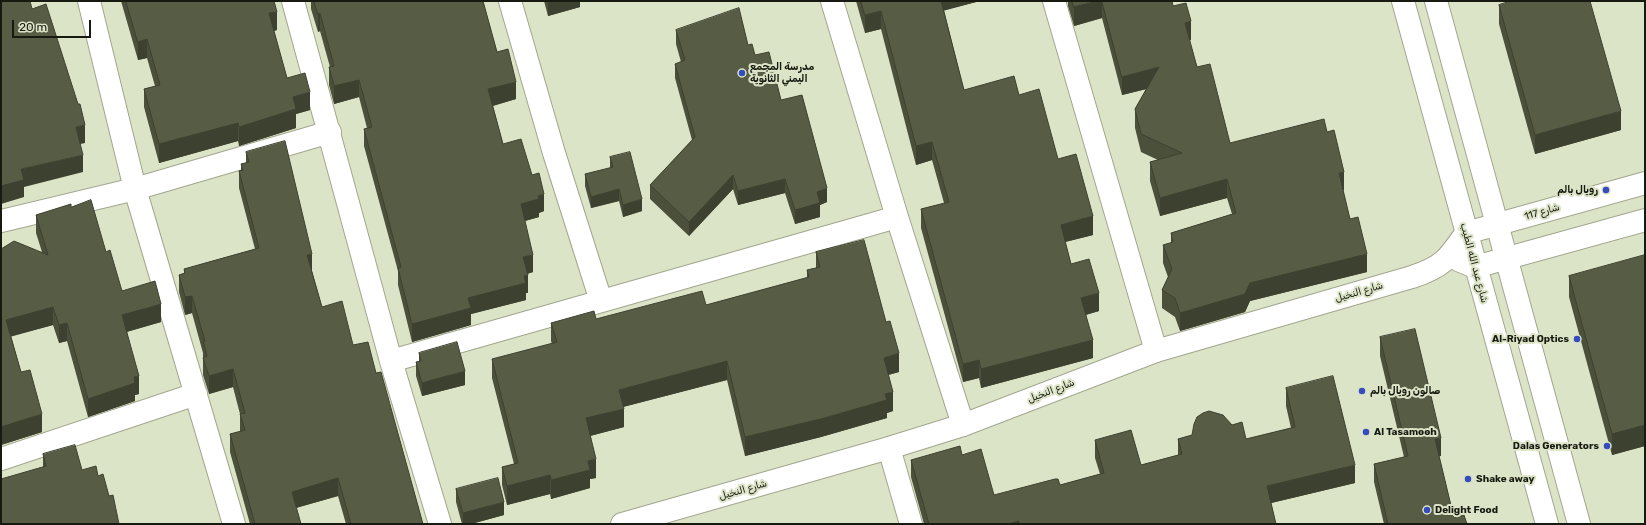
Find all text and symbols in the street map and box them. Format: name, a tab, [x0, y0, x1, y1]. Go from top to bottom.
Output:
scale bar	[14, 12, 93, 38]
text: 20 m	[19, 20, 47, 34]
place label: مدرسة المجمع اليمني الثانوية	[750, 61, 814, 84]
marker: مدرسة المجمع اليمني الثانوية	[737, 68, 747, 78]
place label: رويال بالم	[1557, 184, 1598, 196]
marker: رويال بالم	[1601, 185, 1611, 195]
street label: شارع 117	[1523, 201, 1561, 223]
street label: شارع عبد الله الطيب	[1458, 222, 1490, 304]
street label: شارع النخيل	[1334, 279, 1384, 305]
place label: Al-Riyad Optics	[1492, 333, 1569, 345]
marker: Al-Riyad Optics	[1572, 334, 1582, 344]
street label: شارع النخيل	[1026, 377, 1076, 405]
place label: صالون رويال بالم	[1370, 385, 1440, 397]
marker: صالون رويال بالم	[1357, 386, 1367, 396]
place label: Al Tasamooh	[1374, 426, 1437, 438]
marker: Al Tasamooh	[1361, 427, 1371, 437]
place label: Dalas Generators	[1513, 440, 1599, 452]
marker: Dalas Generators	[1602, 441, 1612, 451]
place label: Shake away	[1476, 473, 1534, 485]
marker: Shake away	[1463, 474, 1473, 484]
street label: شارع النخيل	[718, 477, 768, 503]
place label: Delight Food	[1435, 504, 1498, 516]
marker: Delight Food	[1422, 505, 1432, 515]

